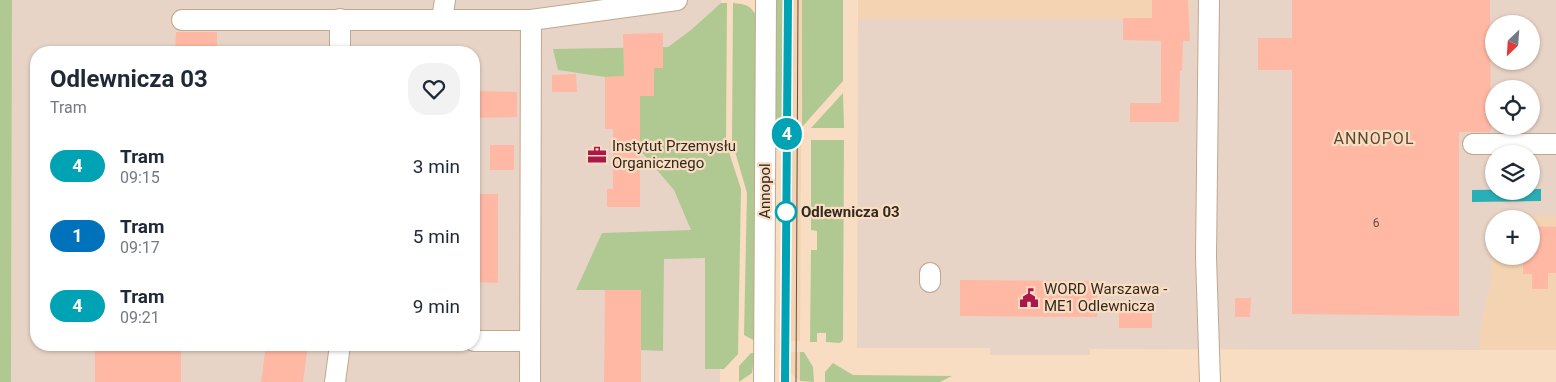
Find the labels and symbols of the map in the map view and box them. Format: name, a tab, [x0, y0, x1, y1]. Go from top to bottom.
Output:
north arrow	[1485, 15, 1540, 70]
line badge: 4	[771, 118, 803, 150]
district label: ANNOPOL	[1334, 129, 1415, 148]
place label: Instytut Przemysłu Organicznego	[612, 137, 736, 172]
office icon: Instytut Przemysłu Organicznego	[586, 144, 608, 166]
street label: Annopol	[756, 163, 774, 219]
marker: Odlewnicza 03	[775, 201, 797, 223]
place label: Odlewnicza 03	[801, 203, 900, 221]
house number: 6	[1373, 216, 1380, 230]
place label: WORD Warszawa - ME1 Odlewnicza	[1044, 280, 1167, 315]
public building icon: WORD Warszawa - ME1 Odlewnicza	[1018, 287, 1040, 309]

